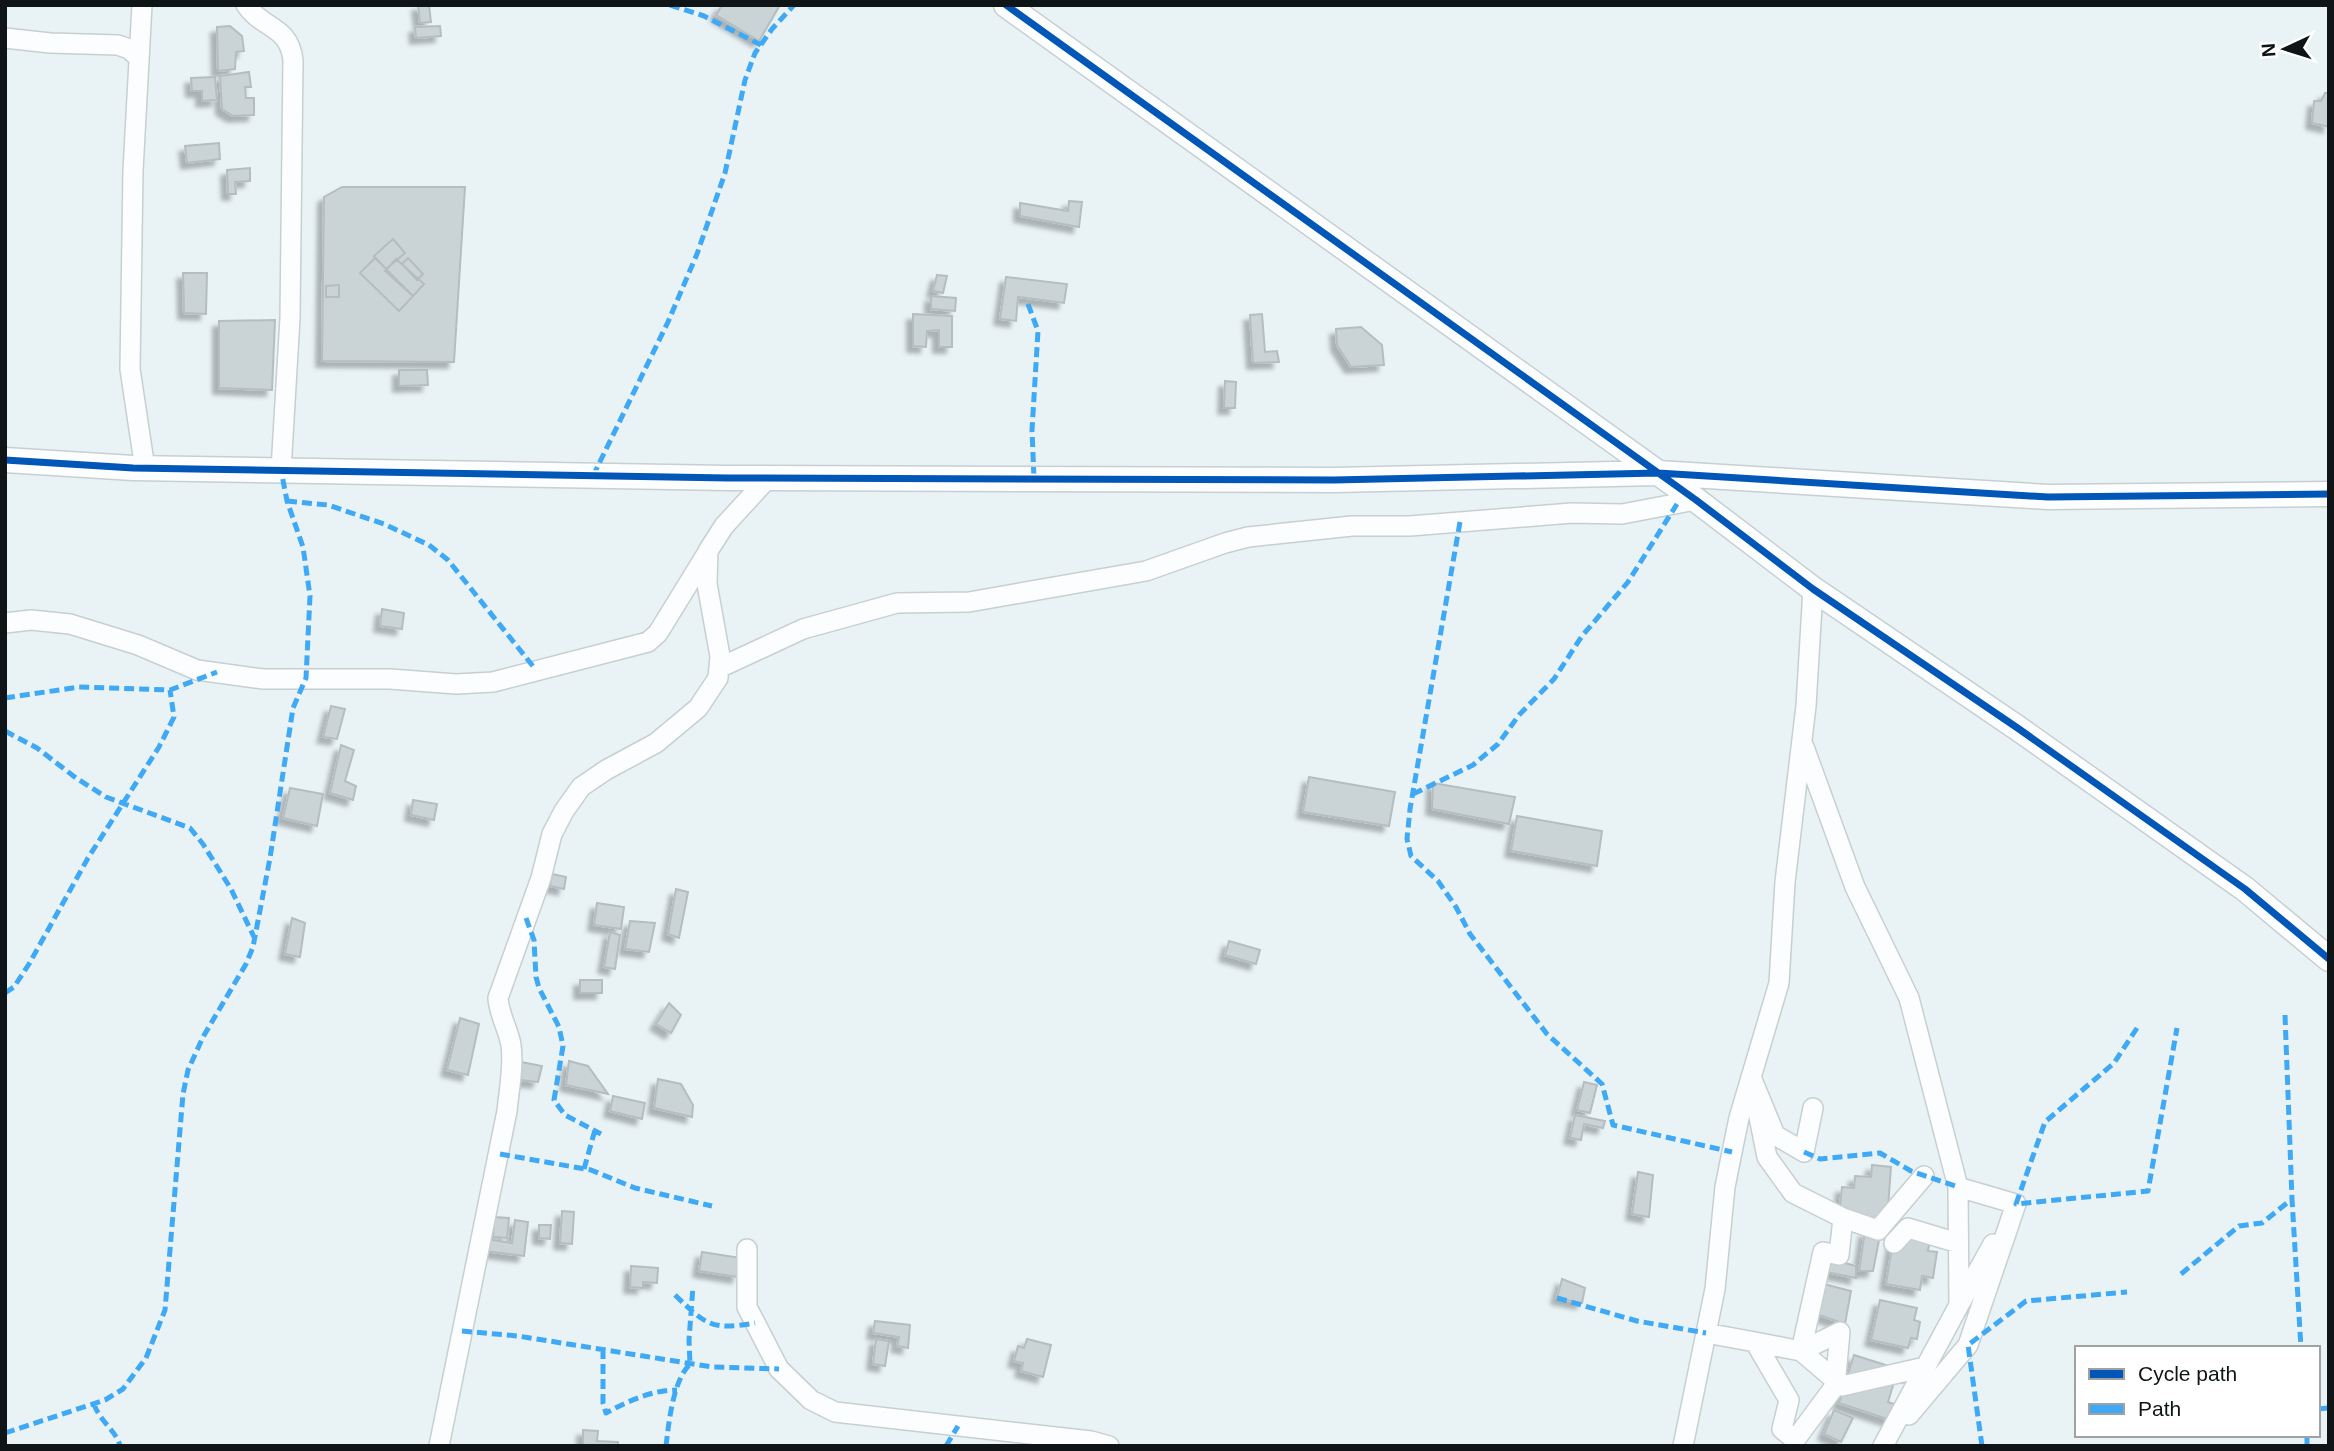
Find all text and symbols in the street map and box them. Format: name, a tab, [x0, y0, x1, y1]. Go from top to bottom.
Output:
north arrow	[2250, 14, 2320, 84]
text: N	[2258, 43, 2279, 58]
legend	[2075, 1346, 2320, 1437]
text: Cycle path	[2138, 1362, 2237, 1385]
text: Path	[2138, 1397, 2181, 1420]

